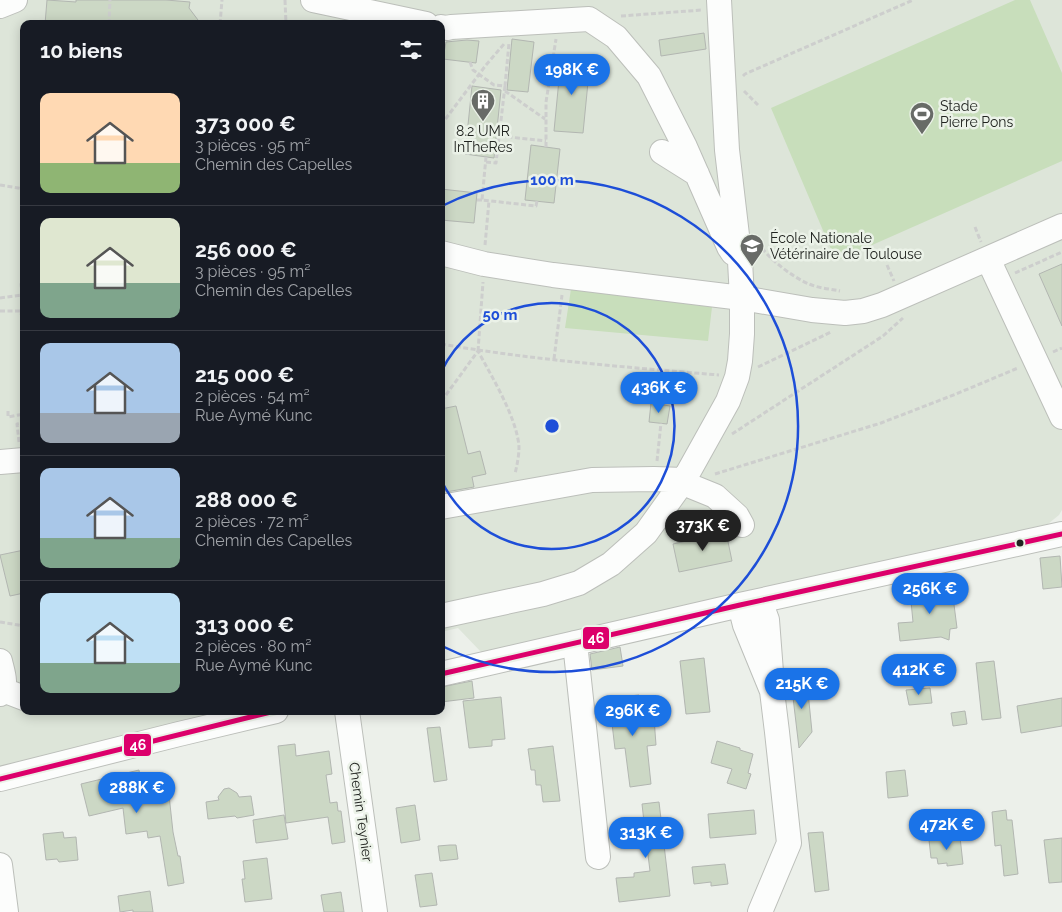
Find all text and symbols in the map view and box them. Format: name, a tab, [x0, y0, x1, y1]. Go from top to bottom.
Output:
icon: filters	[397, 36, 425, 64]
text: 10 biens	[40, 38, 123, 63]
pin: 198K €	[531, 54, 613, 96]
text: 198K €	[545, 60, 599, 79]
building icon: 8.2 UMR InTheRes	[470, 88, 496, 122]
place label: Stade Pierre Pons	[940, 98, 1013, 130]
sports icon: Stade Pierre Pons	[909, 101, 935, 135]
text: 373 000 €	[195, 111, 296, 136]
icon: home	[80, 113, 140, 173]
place label: 8.2 UMR InTheRes	[454, 123, 513, 155]
text: 3 pièces · 95 m²	[195, 136, 310, 155]
text: Chemin des Capelles	[195, 155, 352, 174]
text: 100 m	[530, 171, 574, 189]
place label: École Nationale Vétérinaire de Toulouse	[770, 229, 922, 262]
school or university icon: École Nationale Vétérinaire de Toulouse	[739, 233, 765, 267]
text: 256 000 €	[195, 237, 297, 262]
icon: home	[80, 238, 140, 298]
text: 3 pièces · 95 m²	[195, 262, 310, 281]
text: Chemin des Capelles	[195, 281, 352, 300]
text: 50 m	[482, 306, 518, 324]
text: 215 000 €	[195, 362, 294, 387]
icon: home	[80, 363, 140, 423]
pin: 436K €	[618, 372, 700, 414]
text: 436K €	[632, 378, 686, 397]
text: 2 pièces · 54 m²	[195, 387, 310, 406]
text: Rue Aymé Kunc	[195, 406, 313, 425]
centre of rings	[543, 417, 561, 435]
text: 288 000 €	[195, 487, 298, 512]
icon: home	[80, 488, 140, 548]
pin: 373K €	[662, 510, 744, 552]
text: 2 pièces · 72 m²	[195, 512, 309, 531]
text: 373K €	[676, 516, 730, 535]
text: Chemin des Capelles	[195, 531, 352, 550]
unlabelled marker	[1015, 538, 1025, 548]
pin: 256K €	[889, 572, 971, 615]
text: 256K €	[903, 579, 957, 598]
text: 313 000 €	[195, 612, 294, 637]
icon: home	[80, 613, 140, 673]
line badge: 46	[582, 626, 610, 650]
text: 46	[588, 630, 604, 646]
text: 2 pièces · 80 m²	[195, 637, 311, 656]
pin: 412K €	[878, 654, 960, 696]
text: Rue Aymé Kunc	[195, 656, 313, 675]
text: 412K €	[892, 660, 946, 679]
pin: 215K €	[761, 668, 843, 710]
text: 215K €	[776, 674, 828, 693]
pin: 296K €	[592, 694, 674, 737]
text: 296K €	[605, 701, 661, 720]
line badge: 46	[123, 733, 152, 757]
text: 46	[130, 737, 146, 753]
street label: Chemin Teynier	[346, 761, 376, 863]
pin: 288K €	[96, 772, 178, 814]
text: 288K €	[109, 778, 165, 797]
pin: 472K €	[906, 808, 988, 851]
text: 472K €	[920, 815, 974, 834]
pin: 313K €	[605, 816, 687, 859]
text: 313K €	[620, 823, 672, 842]

